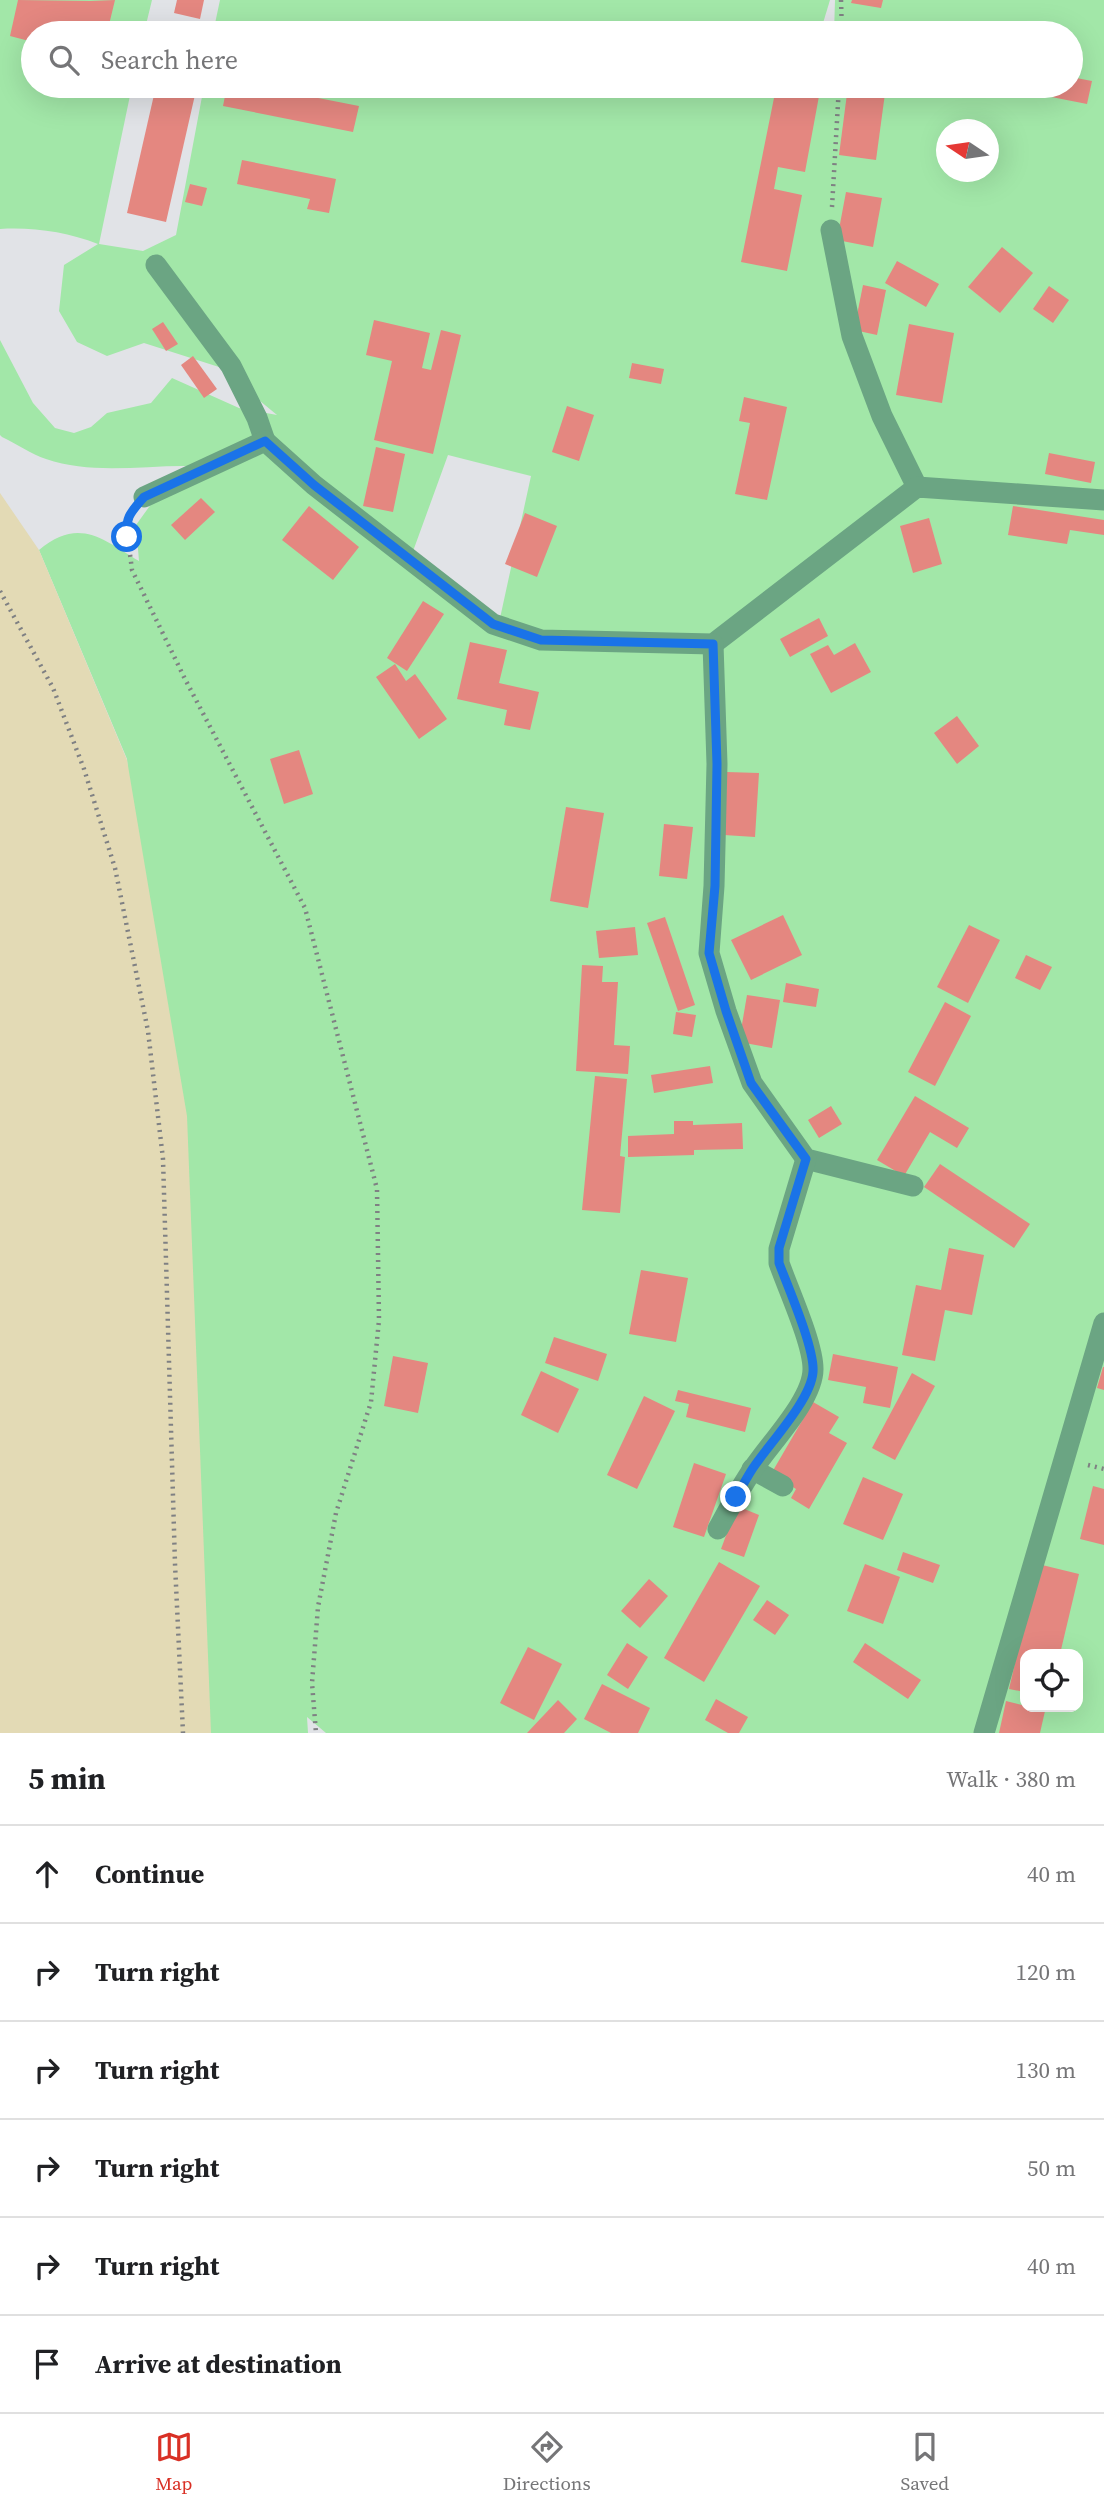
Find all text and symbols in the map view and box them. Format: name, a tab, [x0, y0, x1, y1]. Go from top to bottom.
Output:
search box	[21, 21, 1083, 98]
icon: search	[45, 41, 83, 79]
text: Search here	[101, 42, 238, 78]
north arrow	[936, 119, 999, 182]
route start	[111, 521, 142, 552]
route end	[720, 1481, 751, 1512]
map controls	[1020, 1649, 1083, 1712]
button: locate	[1020, 1649, 1083, 1712]
text: 5 min	[28, 1758, 106, 1799]
text: Walk · 380 m	[946, 1763, 1076, 1795]
icon: ahead	[28, 1855, 66, 1893]
text: Continue	[95, 1856, 204, 1892]
text: 40 m	[1027, 1858, 1076, 1890]
icon: right	[28, 1953, 66, 1991]
text: Turn right	[95, 1954, 219, 1990]
text: 120 m	[1015, 1956, 1076, 1988]
icon: right	[28, 2051, 66, 2089]
text: Turn right	[95, 2052, 219, 2088]
text: 130 m	[1015, 2054, 1076, 2086]
icon: right	[28, 2149, 66, 2187]
text: Turn right	[95, 2150, 219, 2186]
text: 50 m	[1027, 2152, 1076, 2184]
icon: right	[28, 2247, 66, 2285]
text: Turn right	[95, 2248, 219, 2284]
text: 40 m	[1027, 2250, 1076, 2282]
icon: arrive	[28, 2345, 66, 2383]
text: Arrive at destination	[95, 2346, 342, 2382]
tab: Map	[155, 2428, 193, 2496]
tab: Directions	[503, 2428, 591, 2496]
tab: Saved	[900, 2428, 949, 2496]

